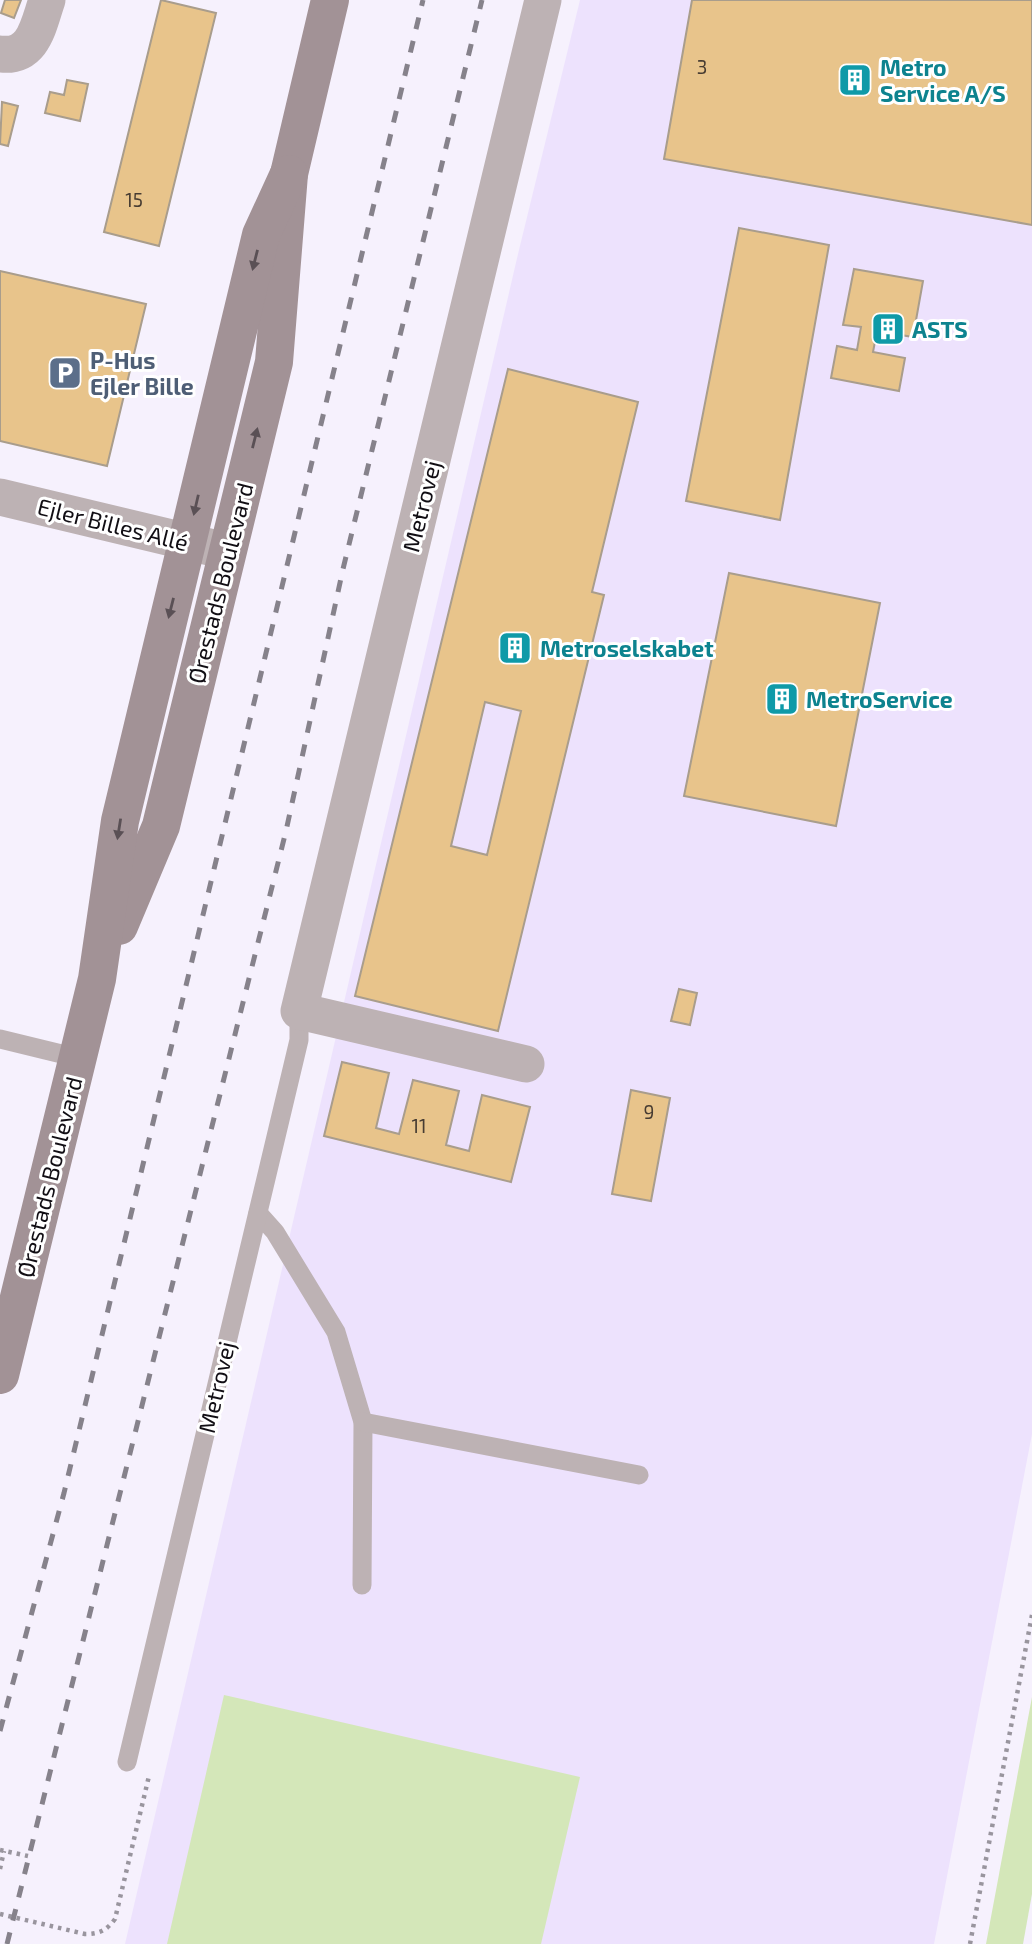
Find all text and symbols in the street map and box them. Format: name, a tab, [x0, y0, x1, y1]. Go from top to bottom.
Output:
place label: Metro Service A/S	[880, 53, 1006, 107]
house number: 3	[697, 55, 707, 78]
building icon: Metro Service A/S	[836, 61, 874, 99]
house number: 15	[125, 188, 143, 211]
one-way arrow	[249, 249, 260, 271]
building icon: ASTS	[869, 310, 907, 348]
place label: ASTS	[912, 315, 968, 343]
place label: P-Hus Ejler Bille	[90, 346, 194, 400]
parking icon: P-Hus Ejler Bille	[46, 354, 84, 392]
one-way arrow	[250, 426, 261, 448]
street label: Metrovej	[396, 457, 446, 555]
street label: Ørestads Boulevard	[181, 480, 259, 686]
street label: Ejler Billes Allé	[35, 492, 191, 556]
one-way arrow	[190, 494, 201, 516]
one-way arrow	[165, 597, 176, 619]
building icon: Metroselskabet	[496, 629, 534, 667]
place label: Metroselskabet	[540, 634, 714, 662]
building icon: MetroService	[763, 680, 801, 718]
place label: MetroService	[806, 685, 953, 713]
one-way arrow	[113, 818, 124, 840]
street label: Ørestads Boulevard	[10, 1074, 88, 1280]
house number: 9	[644, 1100, 654, 1123]
house number: 11	[411, 1114, 427, 1137]
street label: Metrovej	[192, 1338, 240, 1436]

